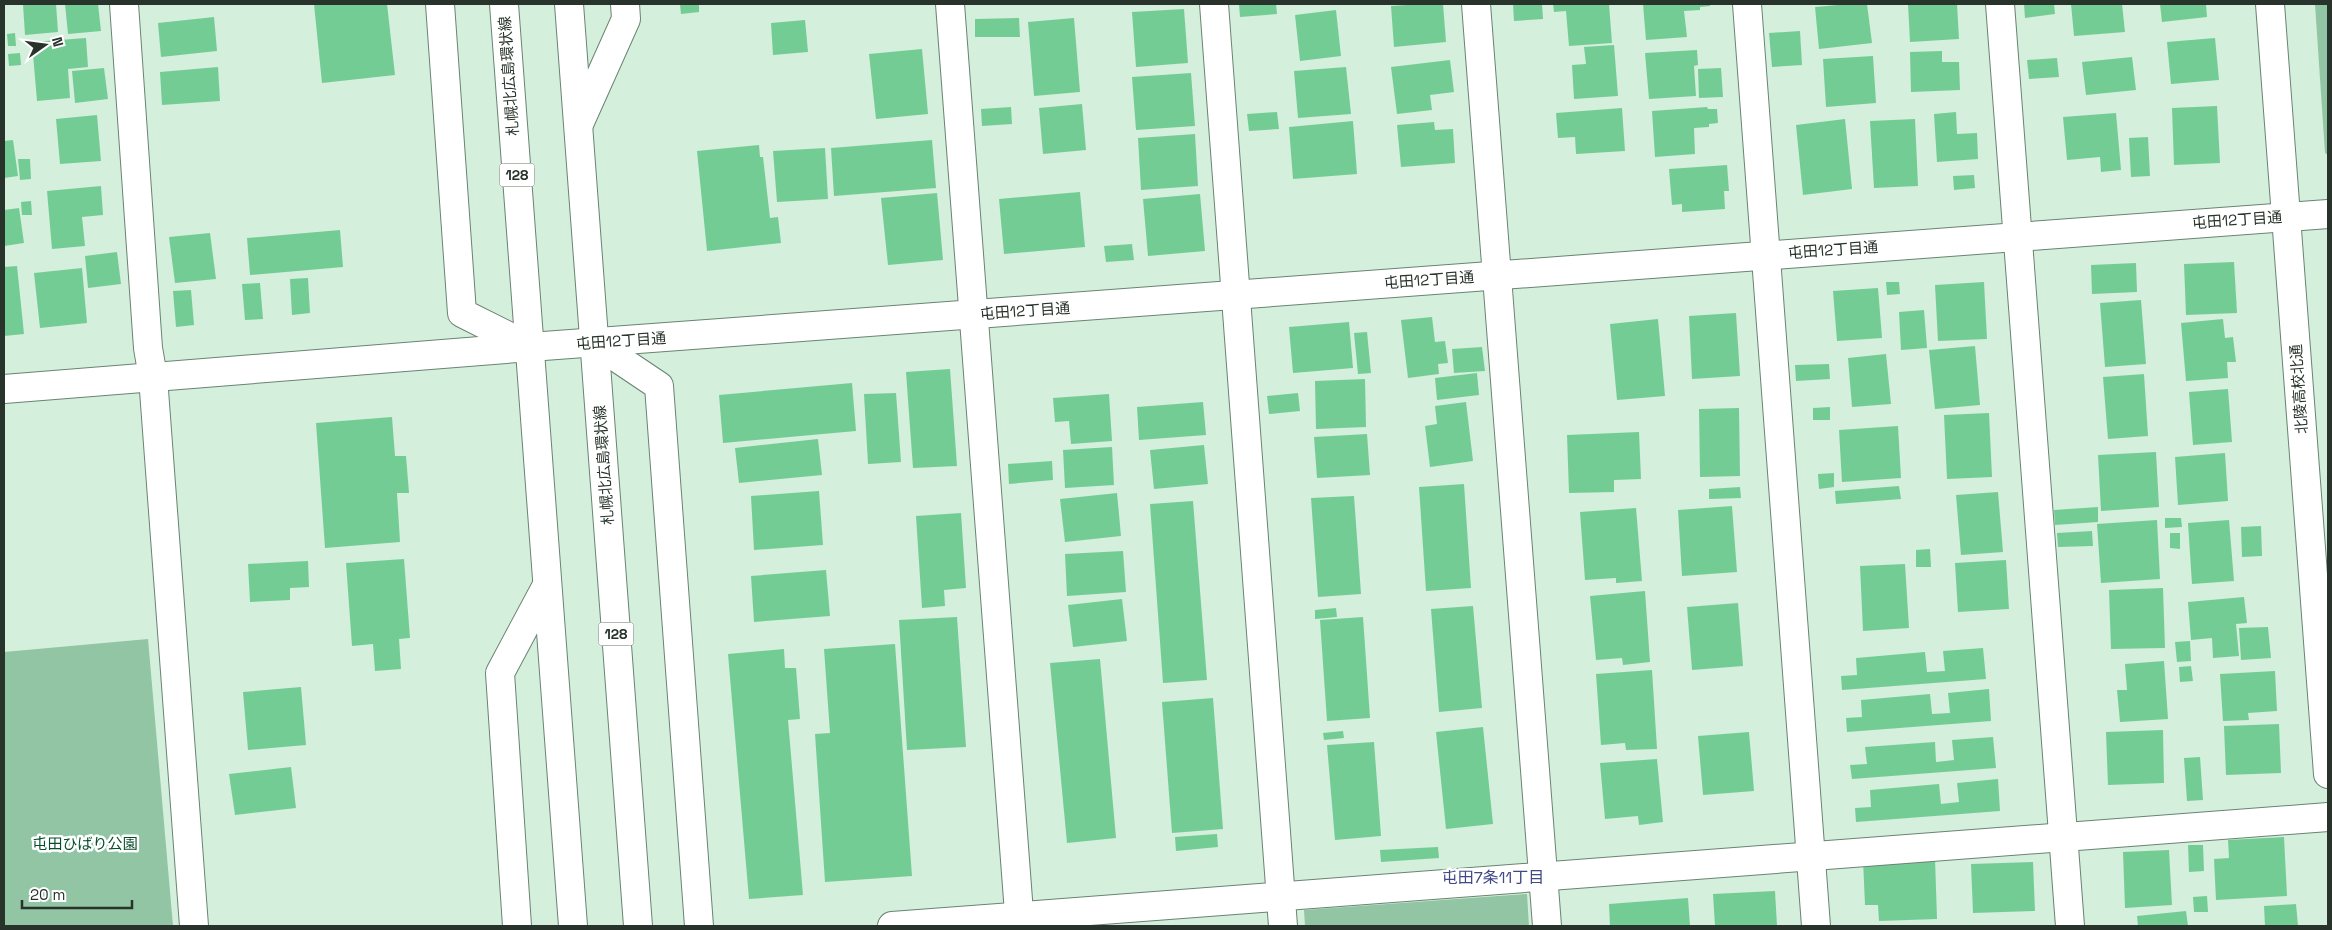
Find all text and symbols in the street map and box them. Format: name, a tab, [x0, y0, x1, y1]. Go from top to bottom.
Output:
street label: 札幌北広島環状線	[495, 16, 522, 137]
north arrow	[20, 20, 70, 70]
text: N	[48, 35, 67, 49]
road number: 128	[500, 164, 534, 186]
street label: 屯田12丁目通	[2191, 207, 2283, 232]
street label: 屯田12丁目通	[1787, 237, 1879, 262]
street label: 屯田12丁目通	[1383, 267, 1475, 292]
street label: 屯田12丁目通	[979, 298, 1071, 323]
street label: 屯田12丁目通	[575, 328, 667, 353]
street label: 北陵高校北通	[2286, 343, 2311, 435]
street label: 札幌北広島環状線	[590, 405, 617, 526]
road number: 128	[598, 622, 634, 646]
park label: 屯田ひばり公園	[32, 834, 138, 853]
district label: 屯田7条11丁目	[1442, 867, 1544, 888]
scale bar	[22, 878, 132, 910]
text: 20 m	[30, 885, 65, 904]

